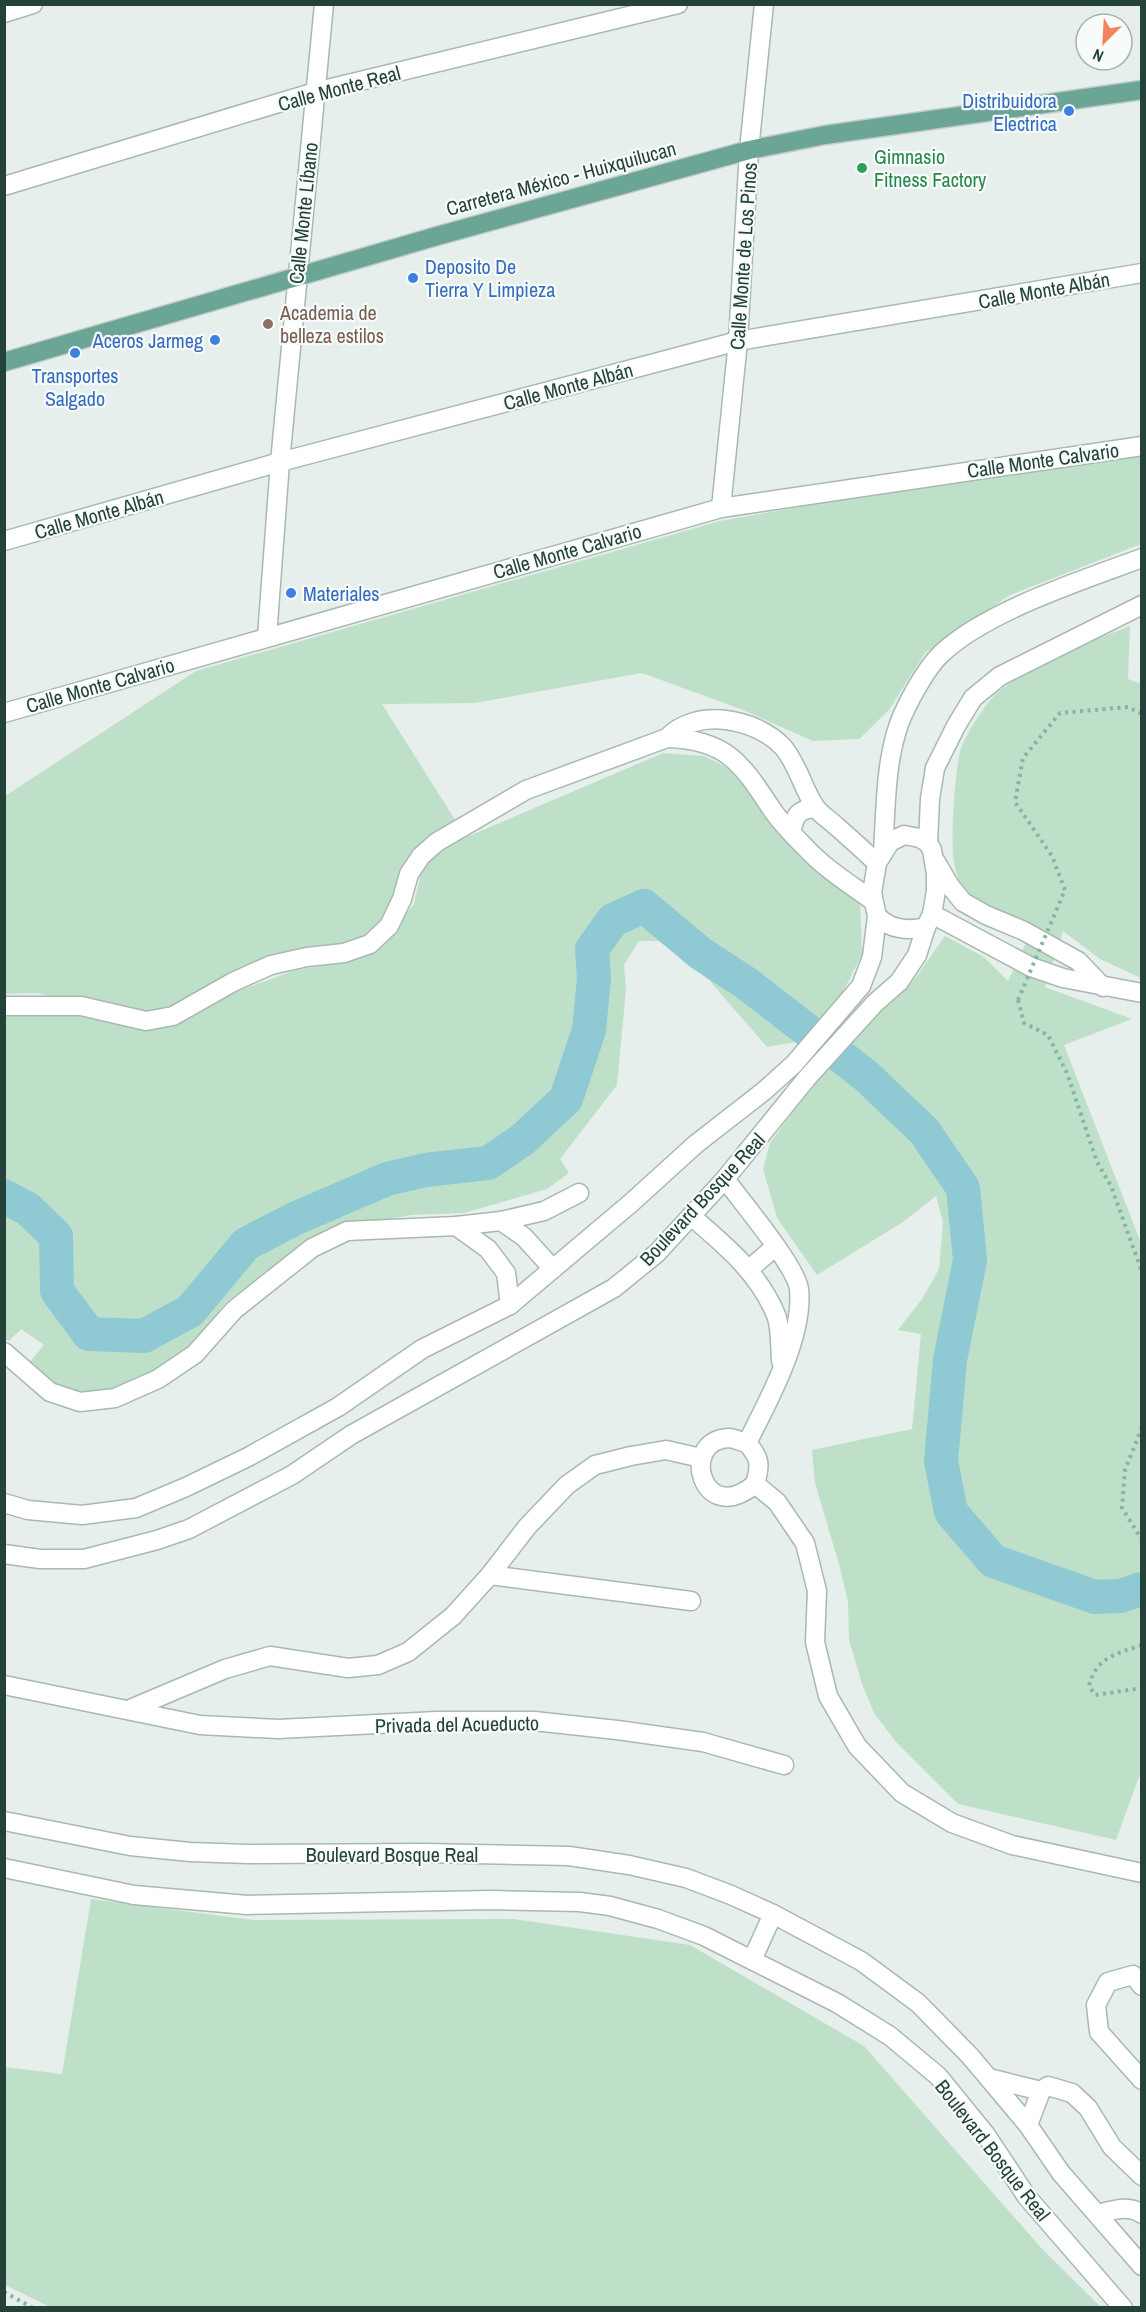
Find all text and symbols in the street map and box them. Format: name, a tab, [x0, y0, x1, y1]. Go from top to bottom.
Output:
north arrow	[1074, 12, 1134, 72]
text: N	[1089, 44, 1107, 68]
street label: Calle Monte Real	[275, 59, 403, 117]
place label: Distribuidora Electrica	[962, 87, 1057, 137]
marker: Distribuidora Electrica	[1062, 104, 1076, 118]
street label: Carretera México - Huixquilucan	[443, 134, 679, 222]
street label: Calle Monte Líbano	[282, 141, 324, 285]
place label: Gimnasio Fitness Factory	[874, 143, 987, 193]
street label: Calle Monte de Los Pinos	[723, 161, 763, 351]
marker: Gimnasio Fitness Factory	[855, 161, 869, 175]
place label: Deposito De Tierra Y Limpieza	[425, 253, 555, 303]
street label: Calle Monte Albán	[976, 265, 1112, 315]
marker: Deposito De Tierra Y Limpieza	[406, 271, 420, 285]
place label: Academia de belleza estilos	[279, 299, 384, 349]
marker: Academia de belleza estilos	[261, 317, 275, 331]
place label: Aceros Jarmeg	[92, 327, 203, 354]
marker: Aceros Jarmeg	[208, 333, 222, 347]
marker: Transportes Salgado	[68, 346, 82, 360]
street label: Calle Monte Albán	[500, 356, 636, 416]
place label: Transportes Salgado	[32, 362, 118, 412]
street label: Calle Monte Calvario	[965, 436, 1121, 484]
street label: Calle Monte Albán	[31, 483, 167, 545]
street label: Calle Monte Calvario	[490, 517, 644, 585]
place label: Materiales	[303, 580, 380, 607]
marker: Materiales	[284, 586, 298, 600]
street label: Calle Monte Calvario	[23, 651, 177, 719]
street label: Boulevard Bosque Real	[633, 1127, 771, 1271]
street label: Privada del Acueducto	[375, 1709, 539, 1739]
street label: Boulevard Bosque Real	[306, 1841, 478, 1868]
street label: Boulevard Bosque Real	[929, 2074, 1057, 2226]

